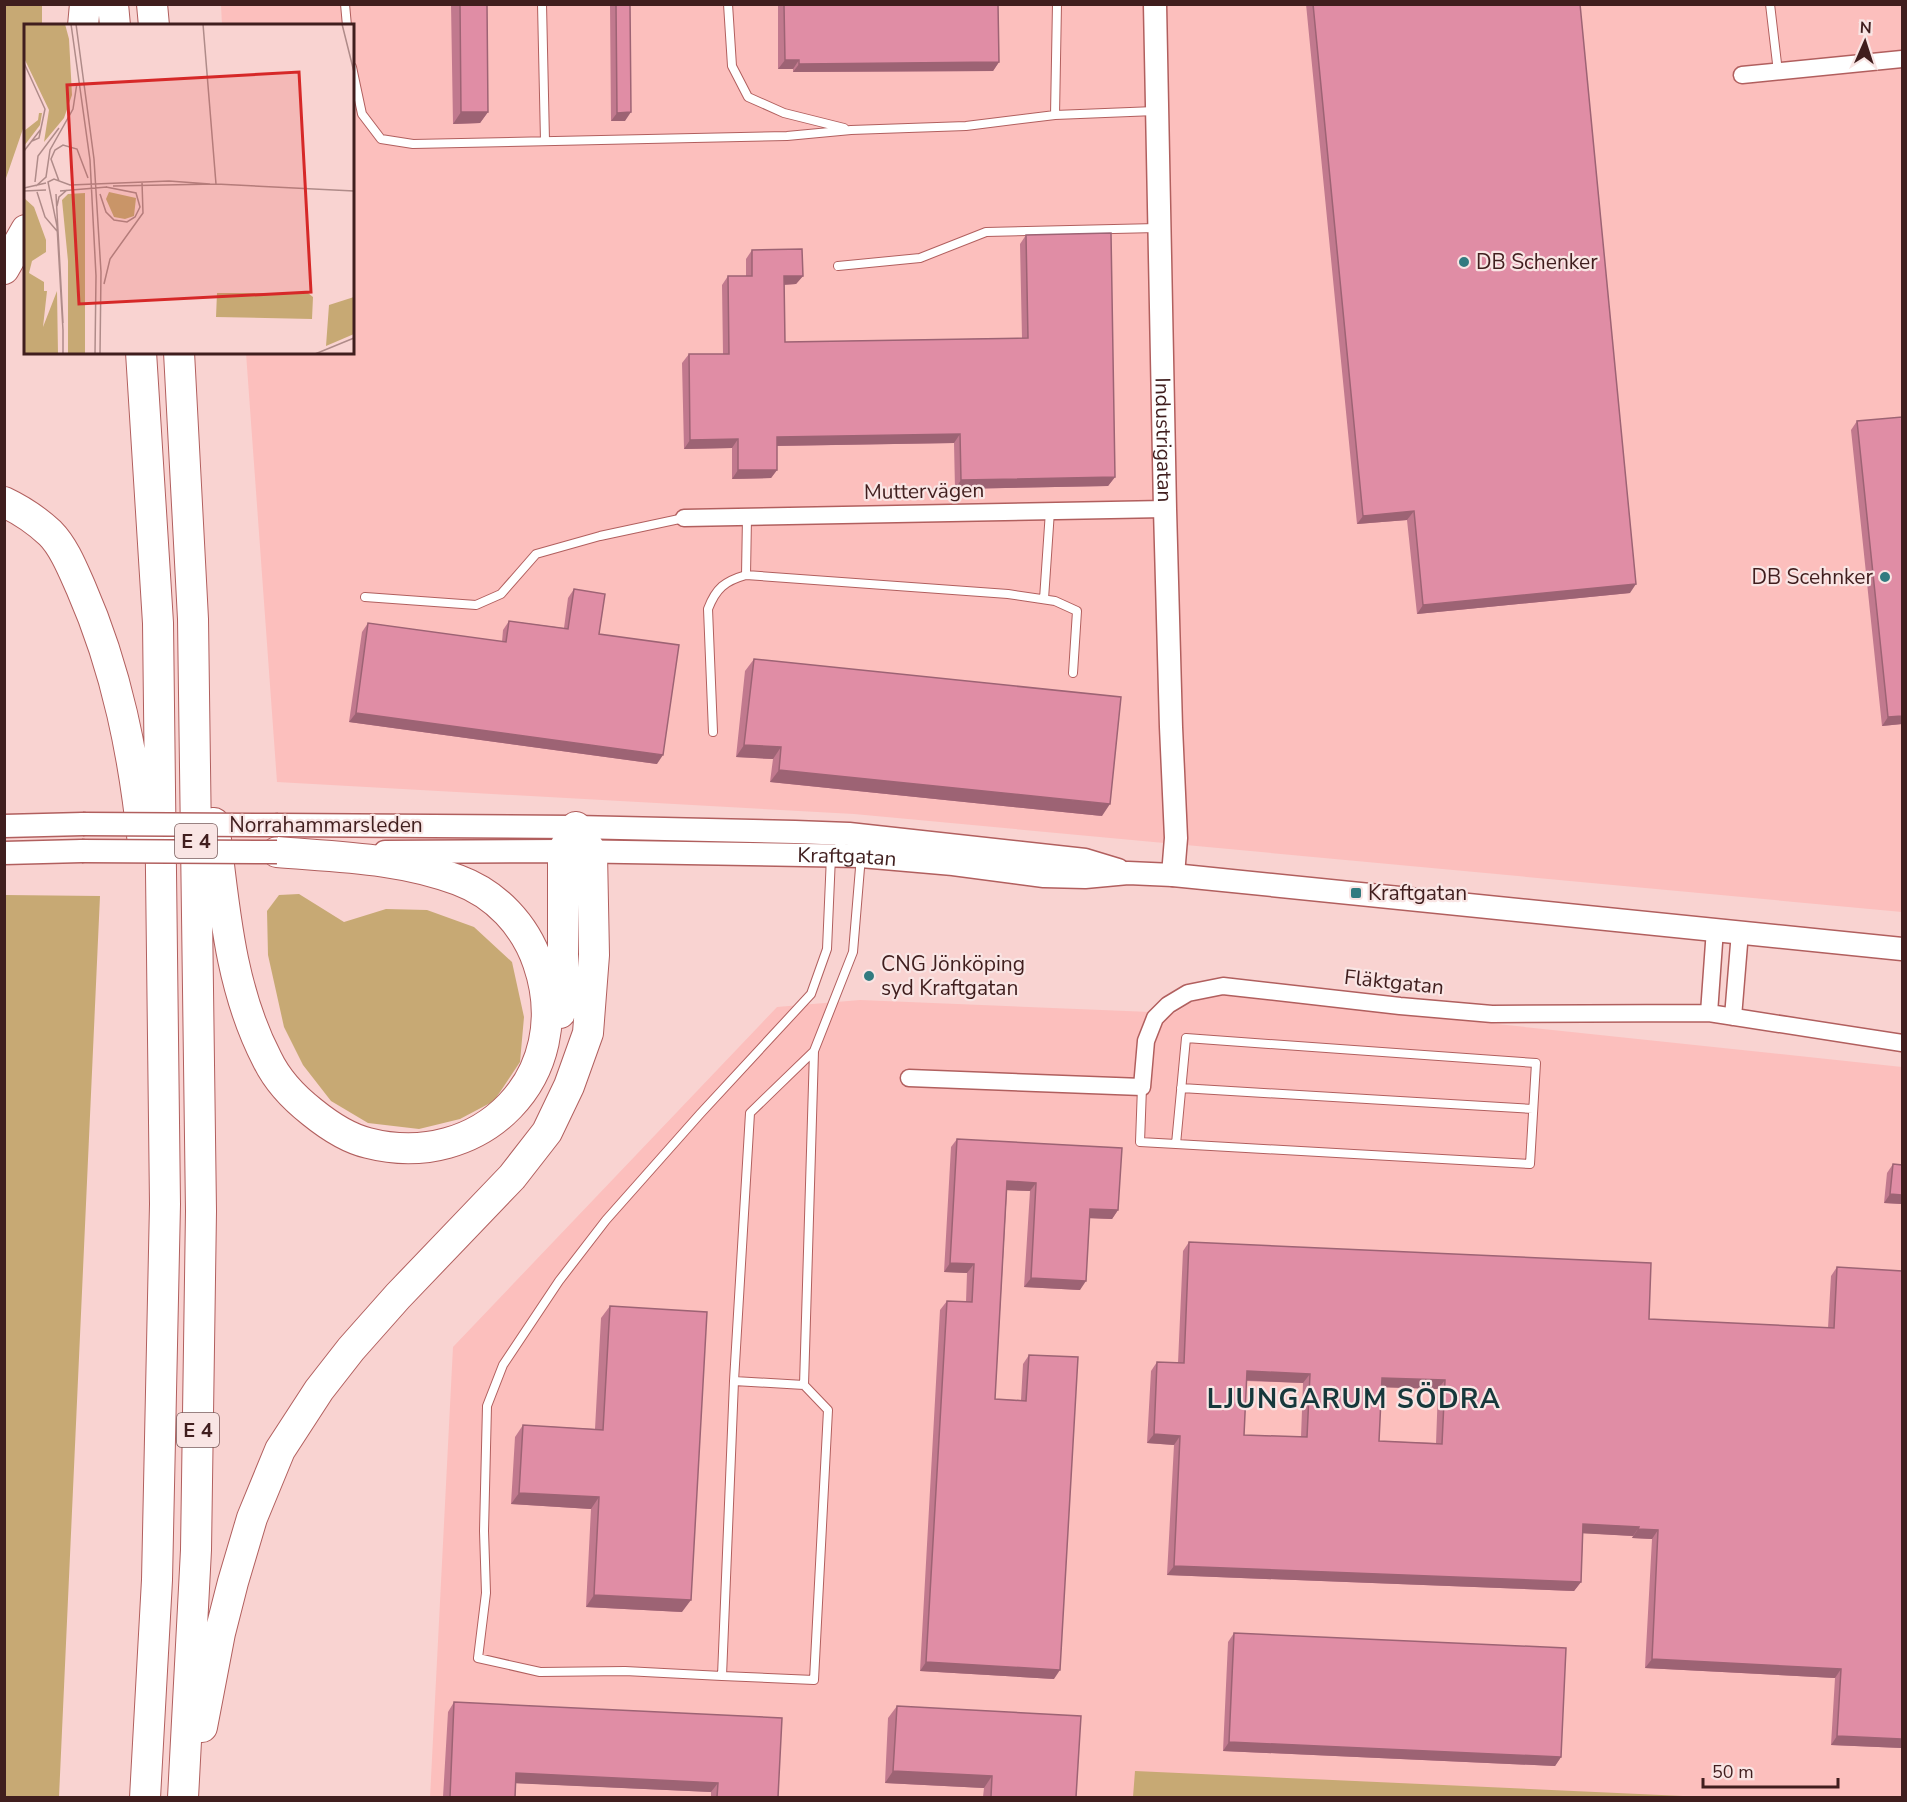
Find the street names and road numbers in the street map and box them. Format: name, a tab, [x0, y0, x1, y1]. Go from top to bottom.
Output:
street label: Industrigatan	[1148, 377, 1179, 503]
street label: Muttervägen	[864, 476, 984, 506]
street label: Norrahammarsleden	[229, 811, 423, 839]
road number: E 4	[175, 824, 217, 858]
street label: Kraftgatan	[797, 841, 898, 873]
street label: Fläktgatan	[1343, 963, 1445, 1001]
road number: E 4	[177, 1413, 219, 1447]

